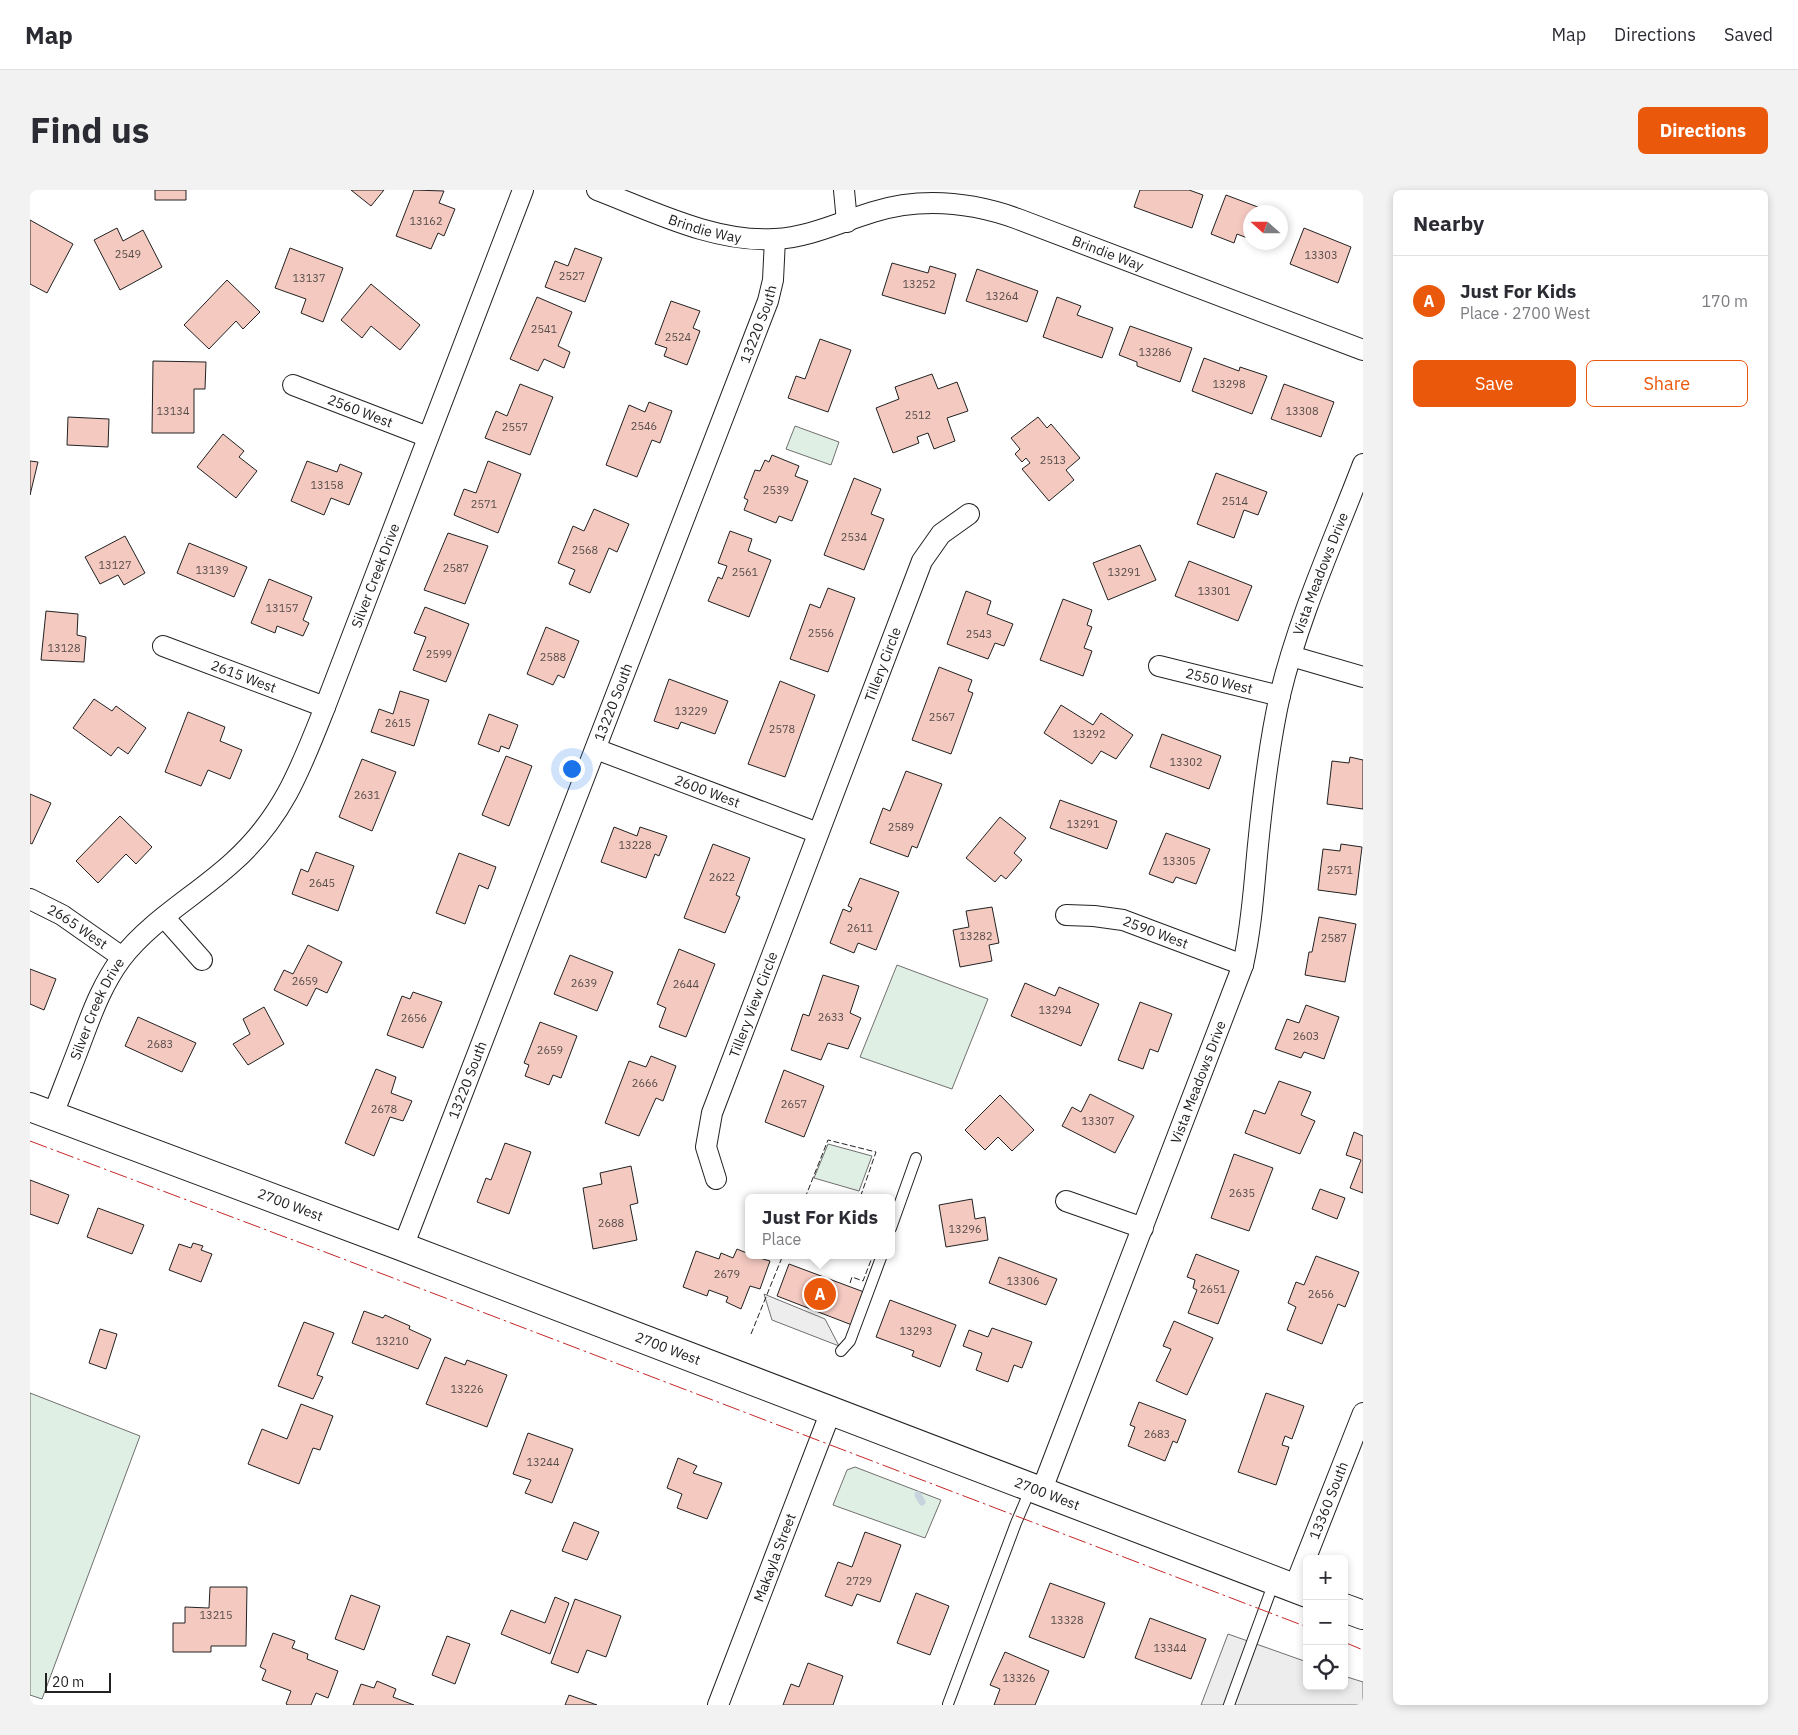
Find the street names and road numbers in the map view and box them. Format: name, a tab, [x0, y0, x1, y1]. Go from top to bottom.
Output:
street label: Brindie Way	[666, 210, 743, 247]
street label: Brindie Way	[1070, 231, 1146, 275]
street label: 13220 South	[736, 283, 780, 366]
street label: 2560 West	[325, 390, 395, 432]
street label: Vista Meadows Drive	[1289, 509, 1352, 638]
street label: Silver Creek Drive	[347, 520, 404, 631]
street label: Tillery Circle	[860, 624, 905, 704]
street label: 2615 West	[208, 656, 279, 697]
street label: 13220 South	[590, 661, 636, 744]
street label: 2550 West	[1184, 664, 1255, 698]
street label: 2600 West	[672, 771, 743, 812]
street label: 2665 West	[45, 900, 111, 953]
street label: 2590 West	[1120, 912, 1191, 953]
street label: Tillery View Circle	[725, 949, 782, 1060]
street label: Silver Creek Drive	[66, 954, 128, 1062]
street label: Vista Meadows Drive	[1166, 1018, 1230, 1146]
street label: 13220 South	[444, 1038, 491, 1122]
street label: 2700 West	[255, 1184, 326, 1225]
street label: 2700 West	[633, 1328, 703, 1369]
street label: 13360 South	[1305, 1459, 1352, 1542]
street label: 2700 West	[1012, 1473, 1082, 1514]
street label: Makayla Street	[749, 1511, 800, 1604]

